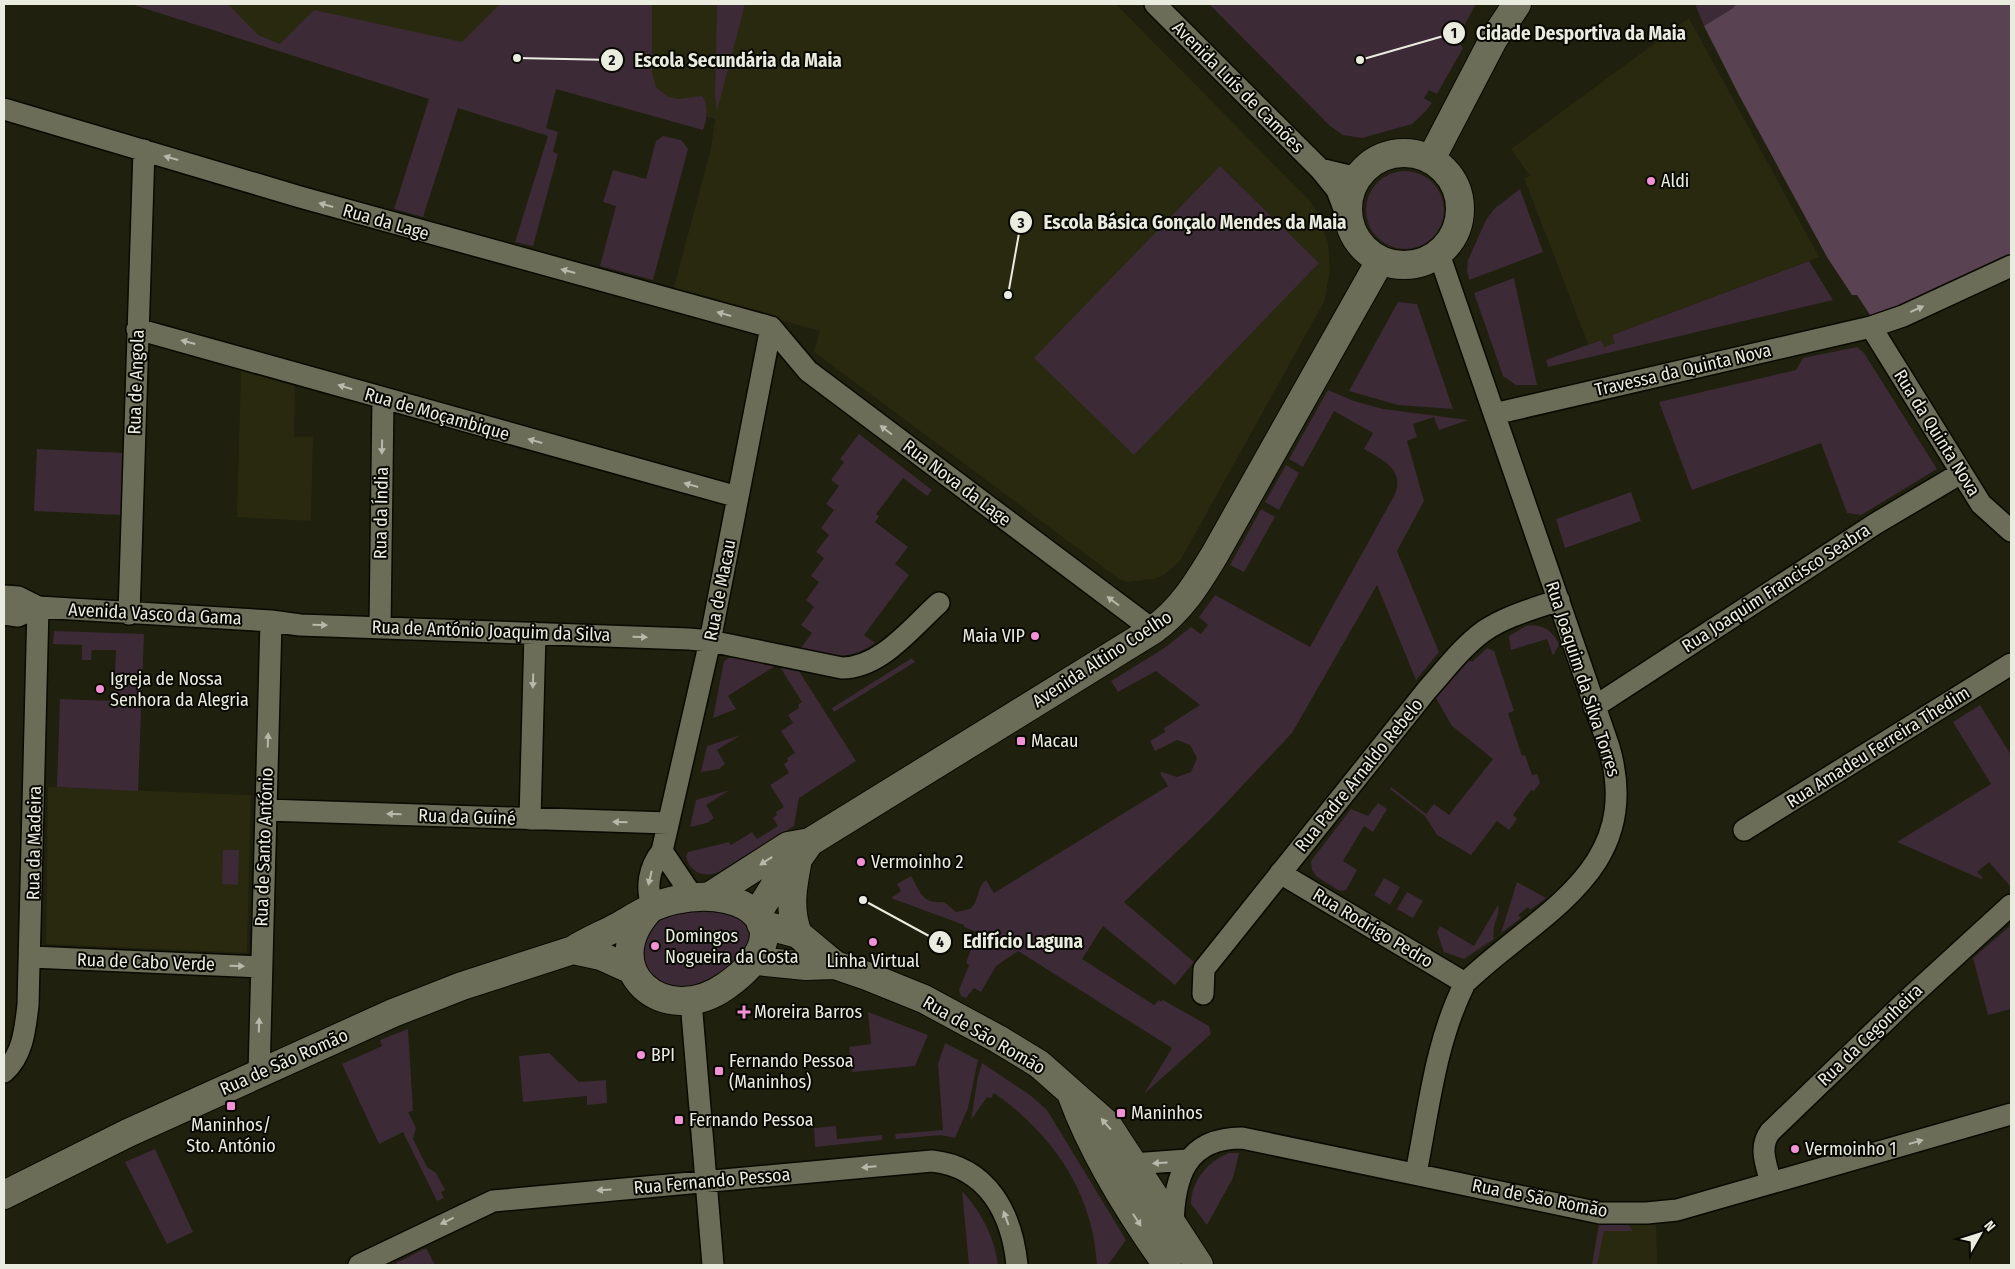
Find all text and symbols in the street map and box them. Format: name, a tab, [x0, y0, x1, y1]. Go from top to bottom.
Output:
callout: Cidade Desportiva da Maia	[1441, 16, 1696, 50]
street label: Avenida Luís de Camões	[1168, 17, 1309, 158]
text: Cidade Desportiva da Maia	[1476, 22, 1686, 45]
text: 1	[1451, 24, 1457, 42]
callout: Escola Secundária da Maia	[599, 43, 852, 77]
text: Escola Secundária da Maia	[634, 49, 842, 72]
text: 2	[608, 51, 616, 69]
one-way arrow	[163, 153, 178, 161]
place label: Aldi	[1661, 170, 1689, 192]
marker: Aldi	[1645, 175, 1657, 187]
street label: Rua da Lage	[340, 199, 432, 245]
one-way arrow	[319, 201, 334, 209]
callout: Escola Básica Gonçalo Mendes da Maia	[1008, 205, 1356, 239]
text: Escola Básica Gonçalo Mendes da Maia	[1043, 211, 1347, 234]
text: 3	[1016, 214, 1025, 232]
one-way arrow	[560, 267, 575, 275]
one-way arrow	[1910, 305, 1924, 313]
one-way arrow	[717, 310, 732, 318]
street label: Rua de Angola	[123, 329, 149, 435]
one-way arrow	[181, 338, 196, 346]
street label: Travessa da Quinta Nova	[1593, 339, 1773, 401]
street label: Rua da Quinta Nova	[1889, 366, 1985, 501]
one-way arrow	[337, 383, 352, 391]
street label: Rua de Moçambique	[362, 383, 512, 445]
one-way arrow	[880, 424, 893, 435]
street label: Rua Nova da Lage	[899, 435, 1015, 531]
one-way arrow	[527, 437, 542, 445]
one-way arrow	[378, 440, 386, 456]
street label: Rua da Índia	[368, 467, 393, 559]
one-way arrow	[683, 480, 698, 488]
street label: Rua Joaquim Francisco Seabra	[1678, 519, 1874, 657]
street label: Rua de Macau	[699, 538, 741, 642]
street label: Rua Joaquim da Silva Torres	[1541, 579, 1625, 780]
one-way arrow	[1106, 596, 1120, 606]
street label: Avenida Vasco da Gama	[68, 598, 242, 630]
street label: Avenida Altino Coelho	[1028, 606, 1176, 712]
street label: Rua de António Joaquim da Silva	[371, 616, 611, 646]
one-way arrow	[312, 622, 328, 630]
place label: Maia VIP	[963, 625, 1025, 647]
marker: Maia VIP	[1029, 630, 1041, 642]
one-way arrow	[632, 633, 648, 641]
place label: Igreja de Nossa Senhora da Alegria	[110, 668, 249, 711]
one-way arrow	[529, 674, 537, 690]
street label: Rua Amadeu Ferreira Thedim	[1782, 682, 1974, 812]
marker: Igreja de Nossa Senhora da Alegria	[94, 683, 106, 695]
street label: Rua Padre Arnaldo Rebelo	[1290, 694, 1428, 856]
place label: Macau	[1031, 730, 1078, 752]
one-way arrow	[264, 732, 272, 748]
marker: Macau	[1015, 735, 1027, 747]
street label: Rua de Santo António	[250, 767, 278, 927]
street label: Rua da Madeira	[22, 786, 46, 900]
street label: Rua da Guiné	[418, 804, 516, 830]
one-way arrow	[385, 810, 401, 818]
one-way arrow	[611, 818, 627, 826]
place label: Vermoinho 2	[871, 851, 963, 873]
one-way arrow	[759, 856, 773, 865]
marker: Vermoinho 2	[855, 856, 867, 868]
one-way arrow	[646, 871, 654, 886]
street label: Rua Rodrigo Pedro	[1309, 883, 1437, 973]
place label: Domingos Nogueira da Costa	[665, 925, 799, 968]
callout: Edifício Laguna	[928, 925, 1093, 959]
text: Edifício Laguna	[963, 930, 1083, 953]
text: 4	[936, 933, 944, 951]
marker: Linha Virtual	[867, 936, 879, 948]
marker: Domingos Nogueira da Costa	[649, 940, 661, 952]
street label: Rua de Cabo Verde	[77, 949, 215, 975]
place label: Linha Virtual	[826, 950, 920, 972]
one-way arrow	[230, 962, 246, 970]
street label: Rua da Cegonheira	[1813, 979, 1927, 1091]
street label: Rua de São Romão	[919, 991, 1049, 1079]
place label: Moreira Barros	[754, 1001, 862, 1023]
marker: Moreira Barros	[738, 1006, 750, 1018]
one-way arrow	[255, 1017, 263, 1033]
street label: Rua de São Romão	[217, 1024, 351, 1100]
place label: BPI	[651, 1044, 675, 1066]
marker: BPI	[635, 1049, 647, 1061]
place label: Fernando Pessoa (Maninhos)	[729, 1050, 854, 1093]
marker: Fernando Pessoa (Maninhos)	[713, 1065, 725, 1077]
marker: Maninhos/ Sto. António	[225, 1100, 237, 1112]
place label: Maninhos	[1131, 1102, 1203, 1124]
marker: Maninhos	[1115, 1107, 1127, 1119]
place label: Fernando Pessoa	[689, 1109, 814, 1131]
place label: Maninhos/ Sto. António	[186, 1114, 276, 1157]
marker: Fernando Pessoa	[673, 1114, 685, 1126]
one-way arrow	[1100, 1119, 1112, 1131]
one-way arrow	[1908, 1137, 1923, 1145]
place label: Vermoinho 1	[1805, 1138, 1896, 1160]
marker: Vermoinho 1	[1789, 1143, 1801, 1155]
one-way arrow	[1152, 1160, 1168, 1168]
street label: Rua Fernando Pessoa	[633, 1163, 791, 1199]
one-way arrow	[861, 1163, 877, 1171]
street label: Rua de São Romão	[1470, 1174, 1610, 1222]
one-way arrow	[596, 1187, 612, 1195]
north arrow	[1955, 1209, 2005, 1259]
one-way arrow	[1002, 1210, 1010, 1225]
one-way arrow	[1132, 1213, 1142, 1226]
one-way arrow	[439, 1217, 454, 1225]
text: N	[1980, 1218, 1999, 1235]

